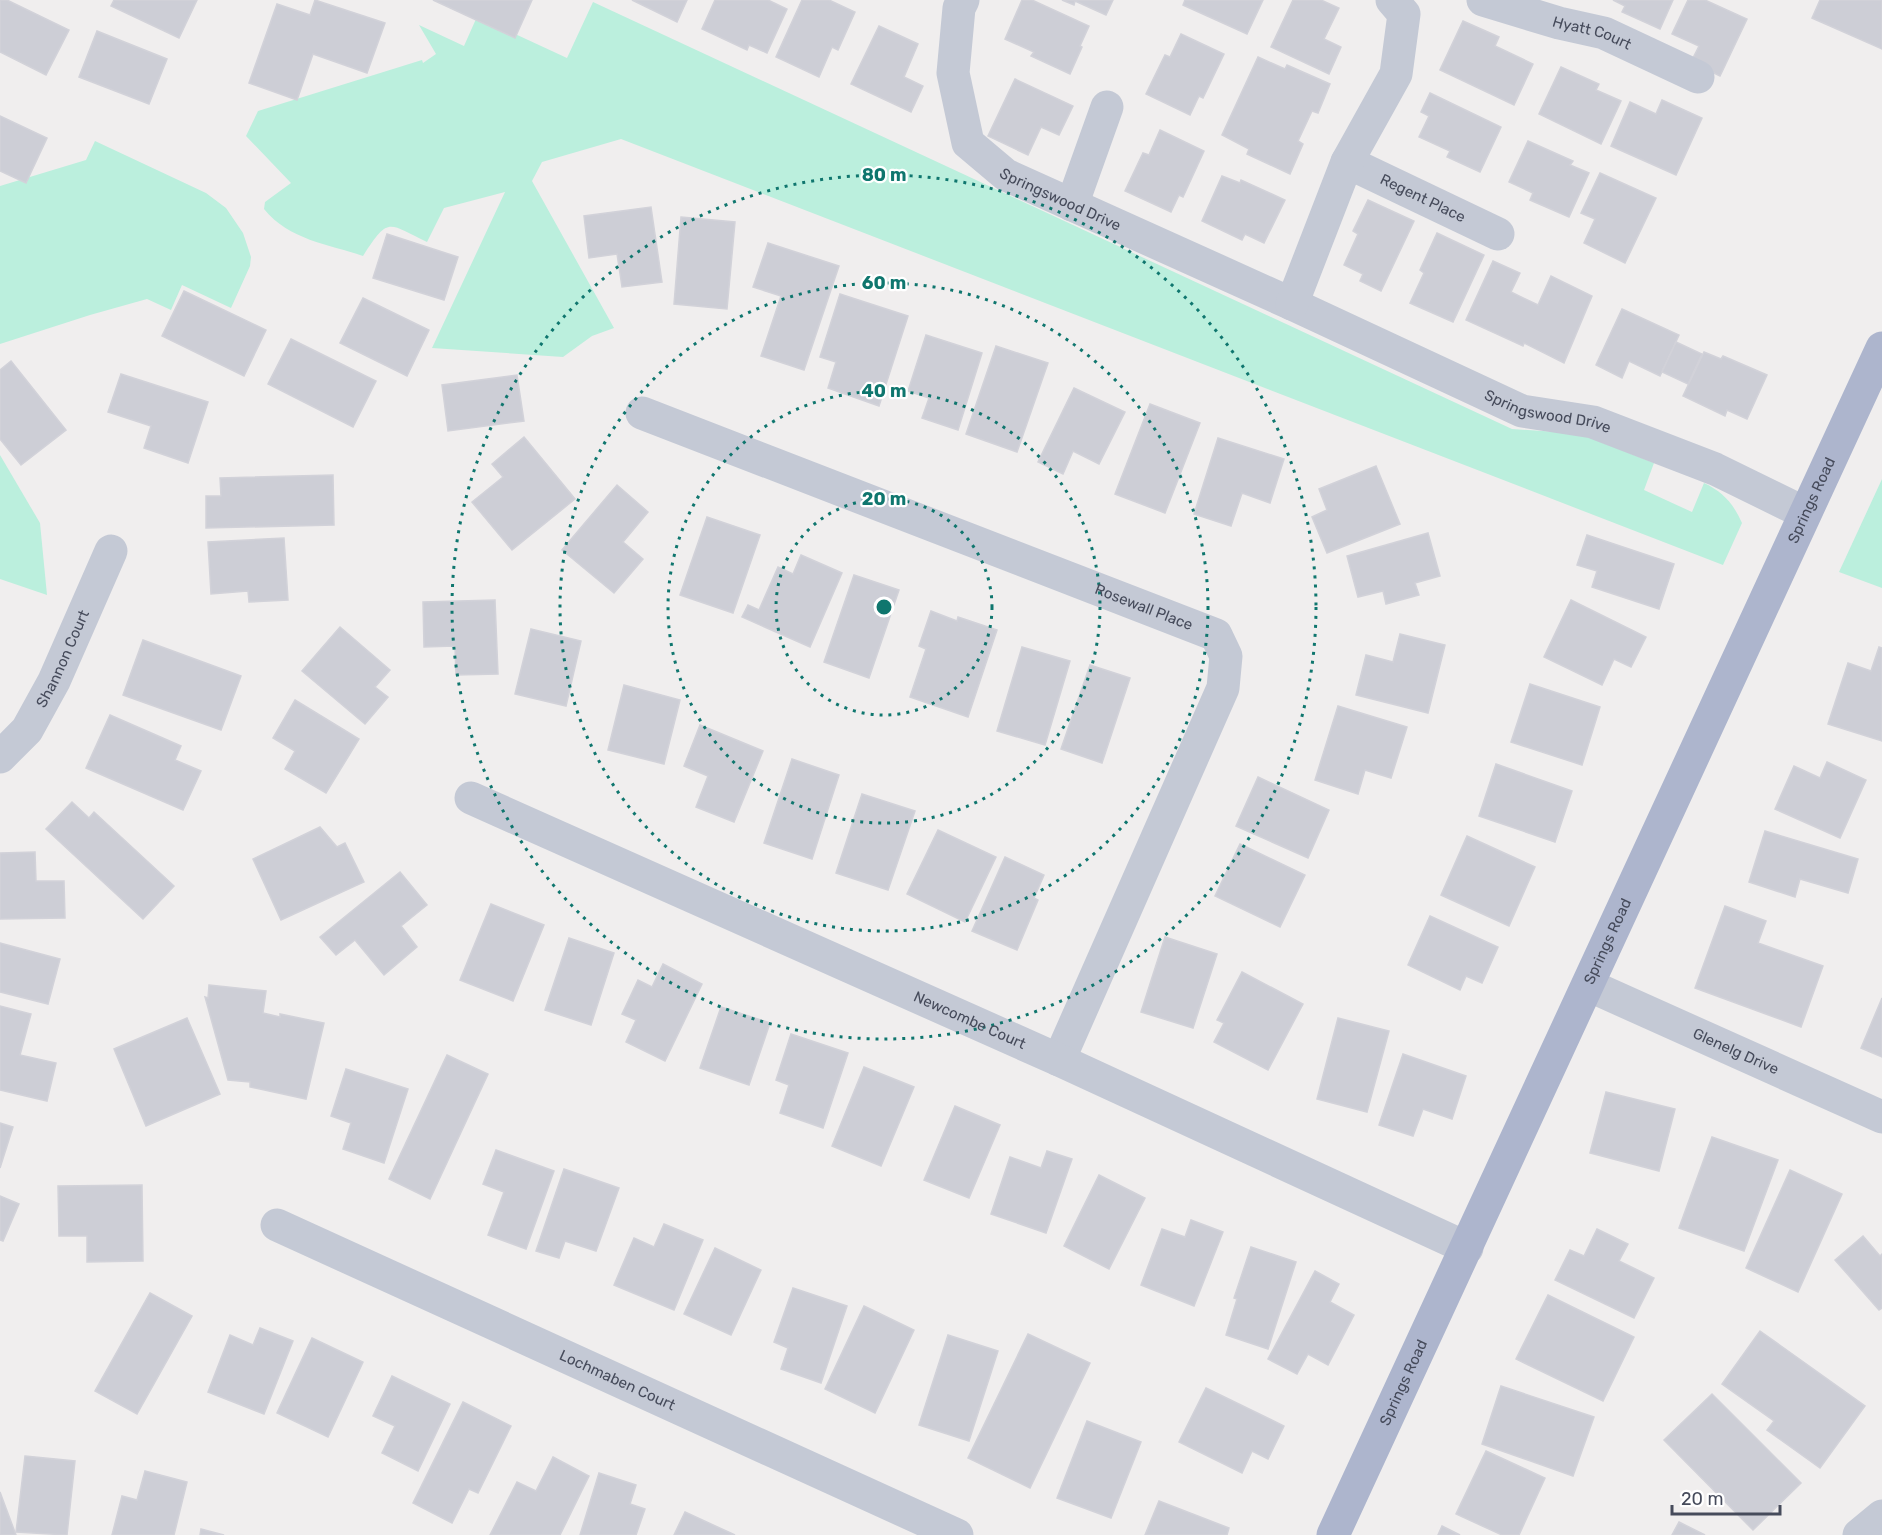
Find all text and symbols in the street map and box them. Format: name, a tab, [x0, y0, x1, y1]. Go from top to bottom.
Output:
street label: Hyatt Court	[1550, 13, 1634, 54]
text: 80 m	[862, 164, 906, 186]
street label: Springswood Drive	[996, 164, 1124, 235]
street label: Regent Place	[1377, 170, 1468, 226]
text: 60 m	[862, 272, 906, 294]
text: 40 m	[862, 380, 906, 402]
street label: Springswood Drive	[1482, 386, 1614, 437]
street label: Springs Road	[1784, 454, 1839, 546]
text: 20 m	[862, 488, 906, 510]
street label: Rosewall Place	[1092, 580, 1195, 634]
centre of rings	[874, 597, 894, 617]
street label: Shannon Court	[32, 607, 93, 711]
street label: Springs Road	[1580, 896, 1635, 987]
street label: Newcombe Court	[911, 987, 1029, 1053]
street label: Glenelg Drive	[1690, 1024, 1782, 1078]
street label: Springs Road	[1376, 1337, 1431, 1428]
street label: Lochmaben Court	[557, 1346, 678, 1414]
scale bar	[1672, 1478, 1780, 1516]
text: 20 m	[1681, 1488, 1723, 1510]

